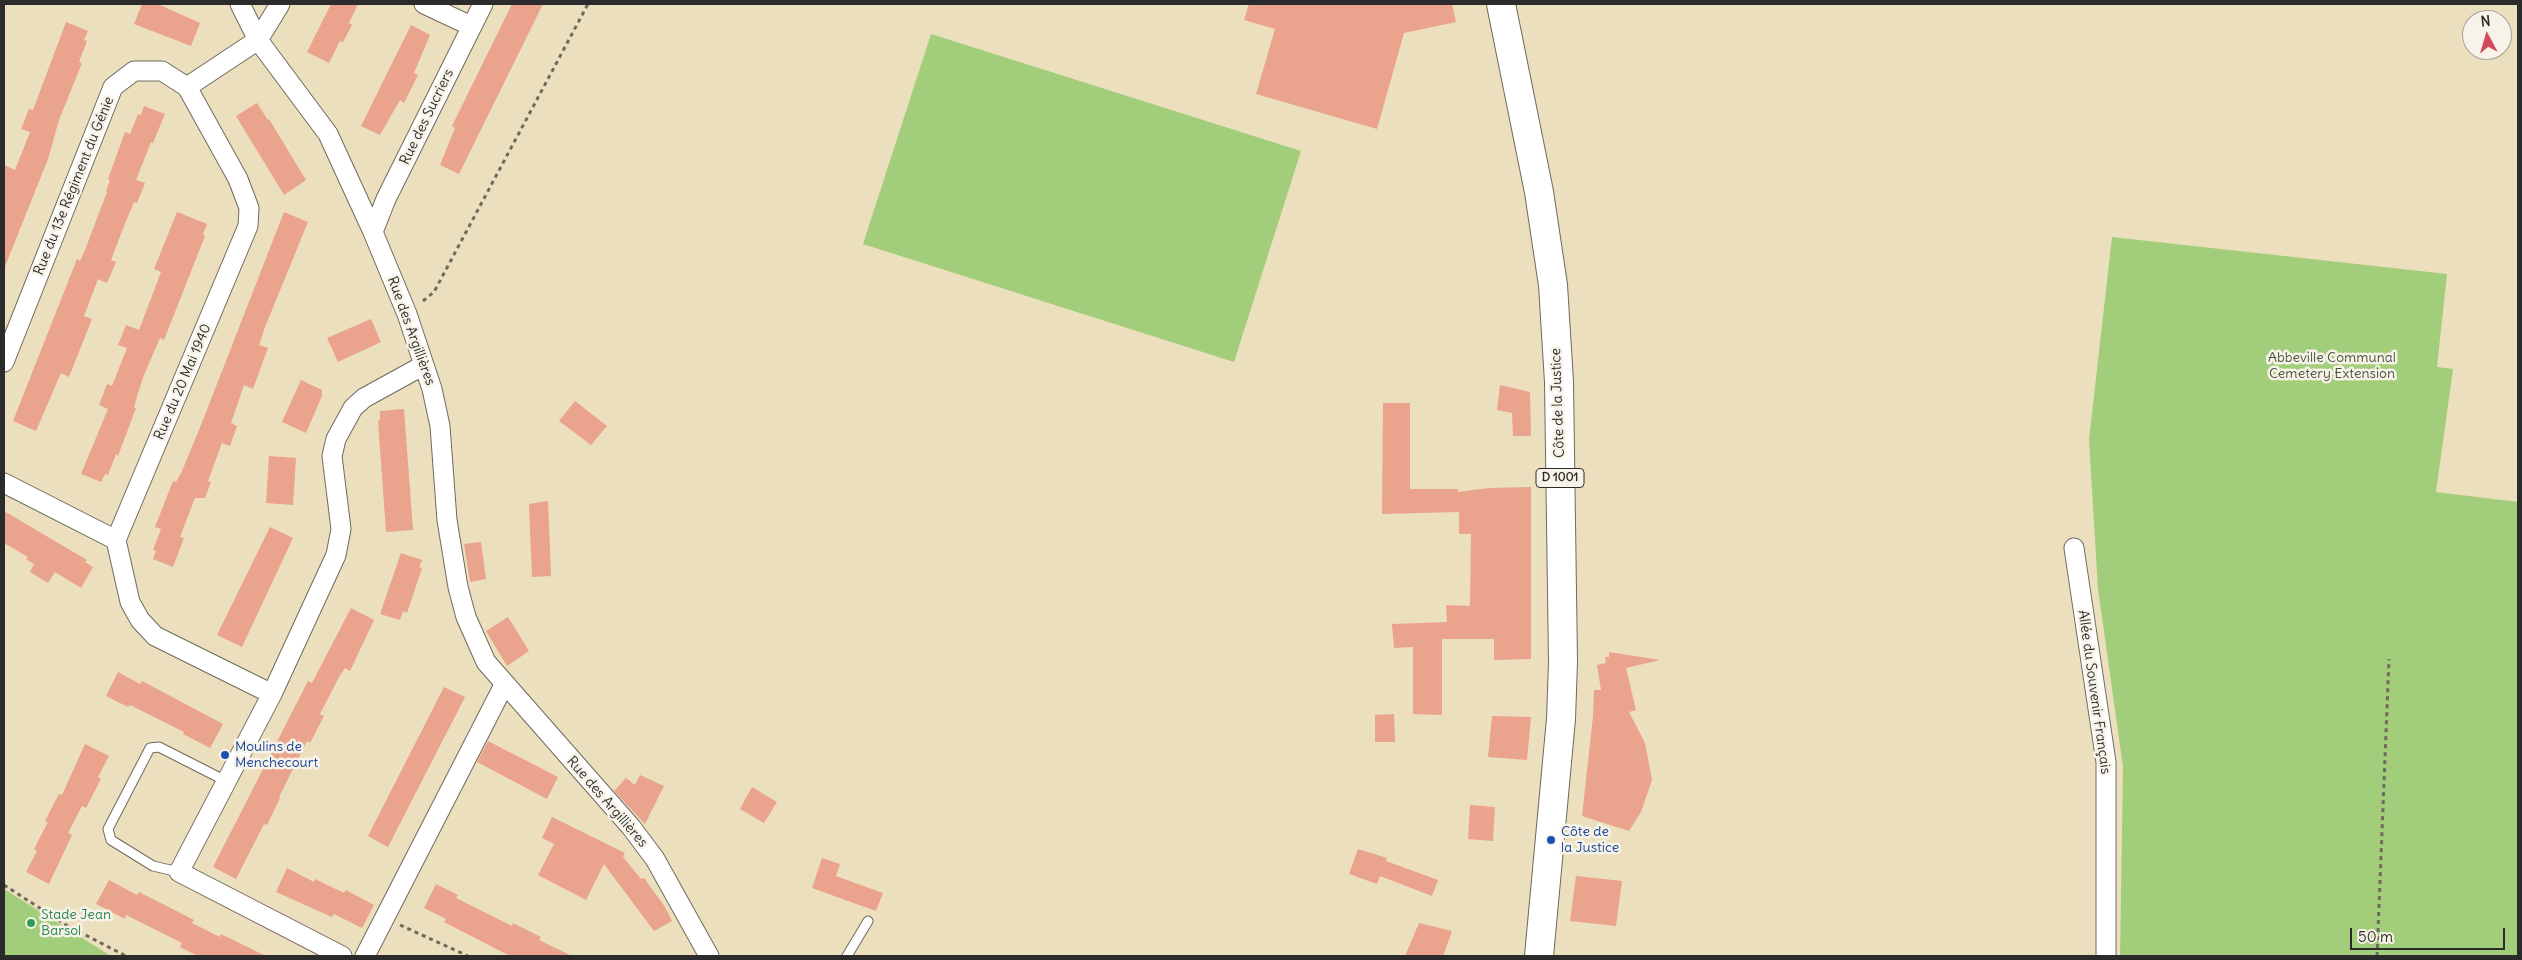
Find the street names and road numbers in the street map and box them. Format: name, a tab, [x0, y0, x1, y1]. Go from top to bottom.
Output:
street label: Rue des Sucriers	[397, 66, 457, 168]
street label: Rue du 13e Régiment du Génie	[30, 94, 118, 278]
street label: Rue des Argillières	[383, 274, 439, 388]
street label: Rue du 20 Mai 1940	[151, 321, 215, 443]
street label: Côte de la Justice	[1548, 348, 1568, 458]
road number: D 1001	[1536, 468, 1584, 488]
street label: Allée du Souvenir Français	[2074, 609, 2114, 775]
street label: Rue des Argillières	[563, 753, 651, 851]

